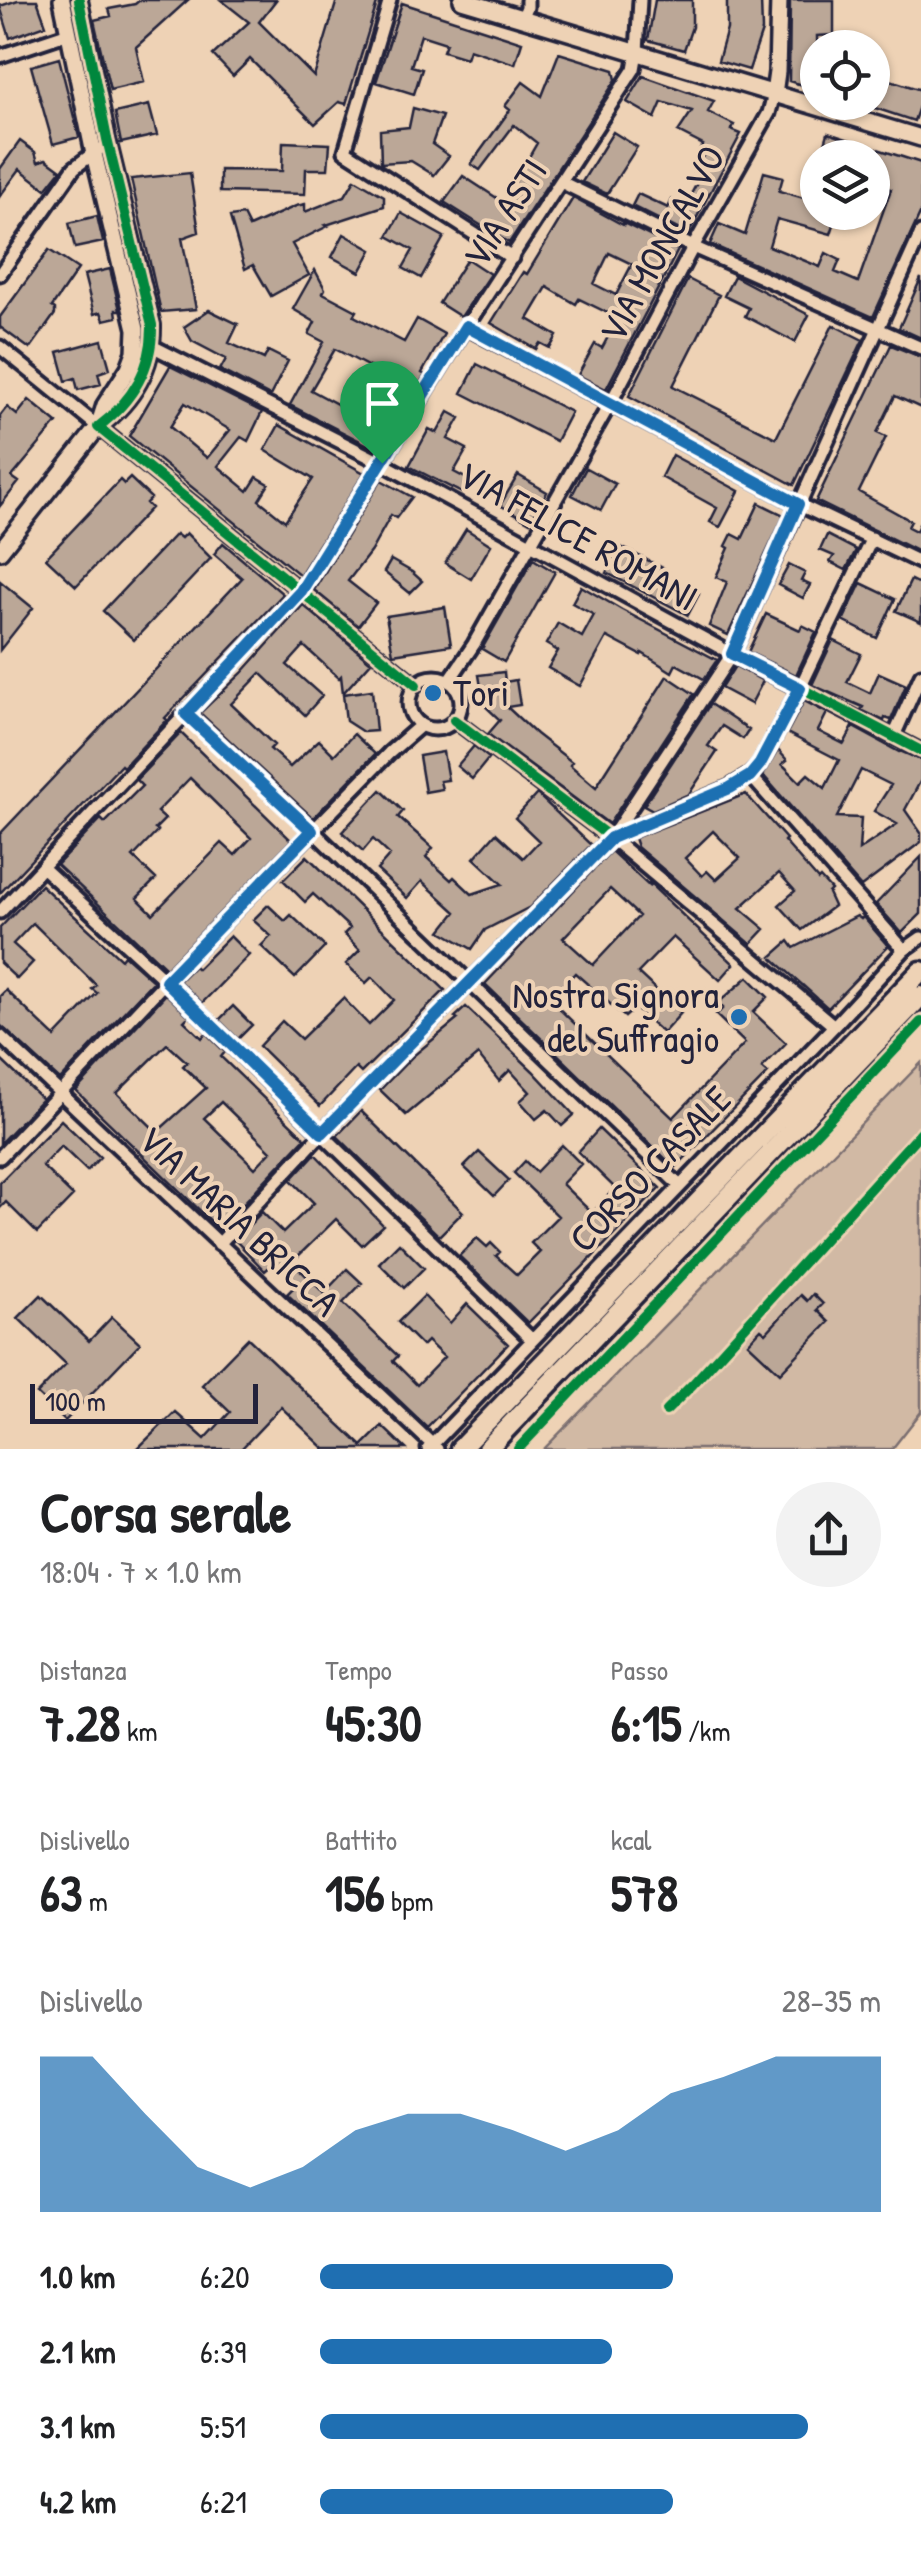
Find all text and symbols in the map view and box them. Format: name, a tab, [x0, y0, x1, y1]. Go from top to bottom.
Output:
map controls	[800, 30, 890, 230]
button: locate	[800, 30, 890, 120]
street label: VIA MONCALVO	[586, 136, 737, 351]
button: layers	[800, 140, 890, 230]
street label: VIA ASTI	[450, 148, 559, 277]
pin	[340, 361, 425, 464]
icon: arrive	[355, 376, 410, 431]
street label: VIA FELICE ROMANI	[449, 448, 708, 623]
place label: Tori	[453, 666, 509, 718]
marker: Tori	[422, 682, 444, 704]
place label: Nostra Signora del Suffragio	[513, 968, 719, 1064]
marker: Nostra Signora del Suffragio	[728, 1006, 750, 1028]
street label: CORSO CASALE	[557, 1074, 742, 1263]
street label: VIA MARIA BRICCA	[128, 1113, 352, 1327]
scale bar	[30, 1379, 258, 1424]
text: 100 m	[45, 1382, 106, 1420]
text: Corsa serale	[40, 1475, 291, 1549]
button: share	[776, 1482, 881, 1587]
text: 18:04 · 7 × 1.0 km	[40, 1550, 242, 1593]
text: Distanza	[40, 1651, 127, 1689]
text: Tempo	[325, 1651, 392, 1689]
text: Passo	[611, 1651, 668, 1689]
text: 7.28	[40, 1689, 121, 1757]
text: 45:30	[325, 1689, 422, 1757]
text: 6:15	[611, 1689, 682, 1757]
text: km	[121, 1712, 158, 1750]
text: /km	[682, 1712, 730, 1750]
text: Dislivello	[40, 1821, 130, 1859]
text: Battito	[325, 1821, 397, 1859]
text: kcal	[611, 1821, 652, 1859]
text: 63	[40, 1859, 82, 1927]
text: 156	[325, 1859, 385, 1927]
text: 578	[611, 1859, 678, 1927]
text: m	[82, 1882, 108, 1920]
text: bpm	[385, 1882, 434, 1920]
text: Dislivello	[40, 1979, 143, 2022]
text: 28–35 m	[782, 1979, 881, 2022]
text: 1.0 km	[40, 2255, 115, 2298]
text: 6:20	[200, 2255, 250, 2298]
text: 2.1 km	[40, 2330, 116, 2373]
text: 6:39	[200, 2330, 246, 2373]
text: 3.1 km	[40, 2405, 115, 2448]
text: 5:51	[200, 2405, 246, 2448]
text: 4.2 km	[40, 2480, 116, 2523]
text: 6:21	[200, 2480, 247, 2523]

